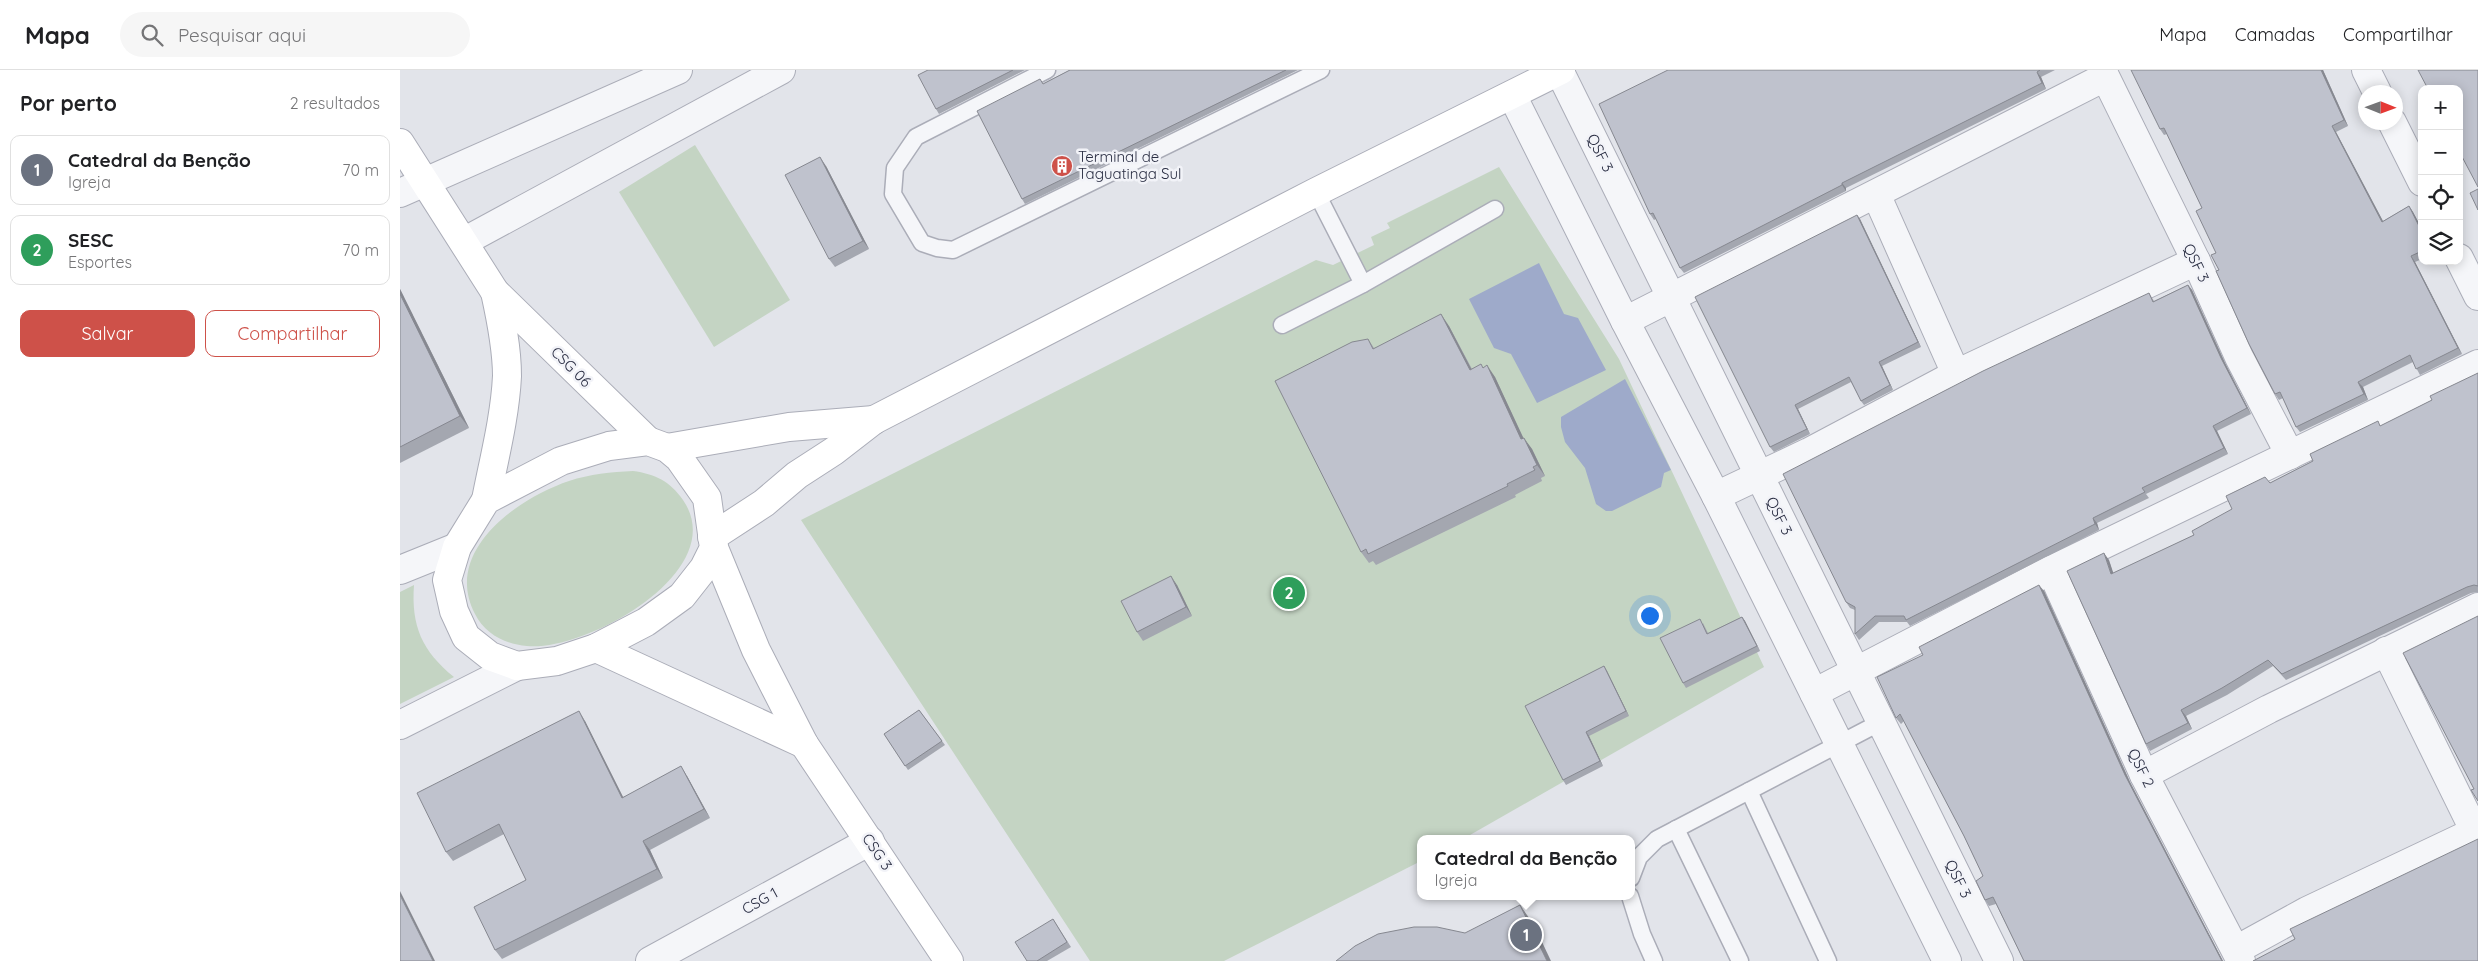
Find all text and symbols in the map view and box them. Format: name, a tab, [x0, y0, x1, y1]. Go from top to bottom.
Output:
search box	[120, 12, 470, 57]
text: Mapa	[25, 20, 90, 50]
icon: search	[138, 21, 166, 49]
text: Pesquisar aqui	[178, 23, 306, 47]
text: Mapa	[2159, 23, 2207, 46]
text: Camadas	[2235, 23, 2315, 46]
text: Compartilhar	[2343, 23, 2453, 46]
north arrow	[2358, 85, 2403, 130]
map controls	[2418, 85, 2463, 265]
button: +	[2418, 85, 2463, 130]
text: Por perto	[20, 90, 117, 116]
text: 2 resultados	[290, 93, 380, 113]
street label: QSF 3	[1583, 130, 1618, 175]
button: −	[2418, 130, 2463, 175]
place label: Terminal de Taguatinga Sul	[1078, 147, 1181, 183]
text: Catedral da Benção	[68, 148, 251, 172]
building icon: Terminal de Taguatinga Sul	[1050, 154, 1074, 178]
text: 1	[34, 160, 40, 180]
text: 70 m	[342, 160, 379, 180]
text: Igreja	[68, 172, 111, 192]
button: locate	[2418, 175, 2463, 220]
button: layers	[2418, 220, 2463, 265]
text: SESC	[68, 228, 113, 252]
text: 2	[32, 240, 42, 260]
text: 70 m	[342, 240, 379, 260]
street label: QSF 3	[2179, 240, 2214, 285]
text: Esportes	[68, 252, 132, 272]
button: Salvar	[20, 310, 195, 357]
button: Compartilhar	[205, 310, 380, 357]
street label: CSG 06	[547, 342, 596, 391]
street label: QSF 3	[1762, 493, 1797, 538]
pin: 2	[1273, 574, 1305, 612]
your location	[1637, 603, 1663, 629]
street label: QSF 2	[2124, 745, 2159, 790]
street label: CSG 3	[858, 830, 897, 874]
popup	[1417, 835, 1635, 900]
text: Catedral da Benção	[1435, 846, 1617, 870]
street label: QSF 3	[1941, 856, 1976, 901]
text: Igreja	[1435, 870, 1477, 890]
street label: CSG 1	[738, 883, 781, 918]
pin: 1	[1510, 916, 1542, 954]

